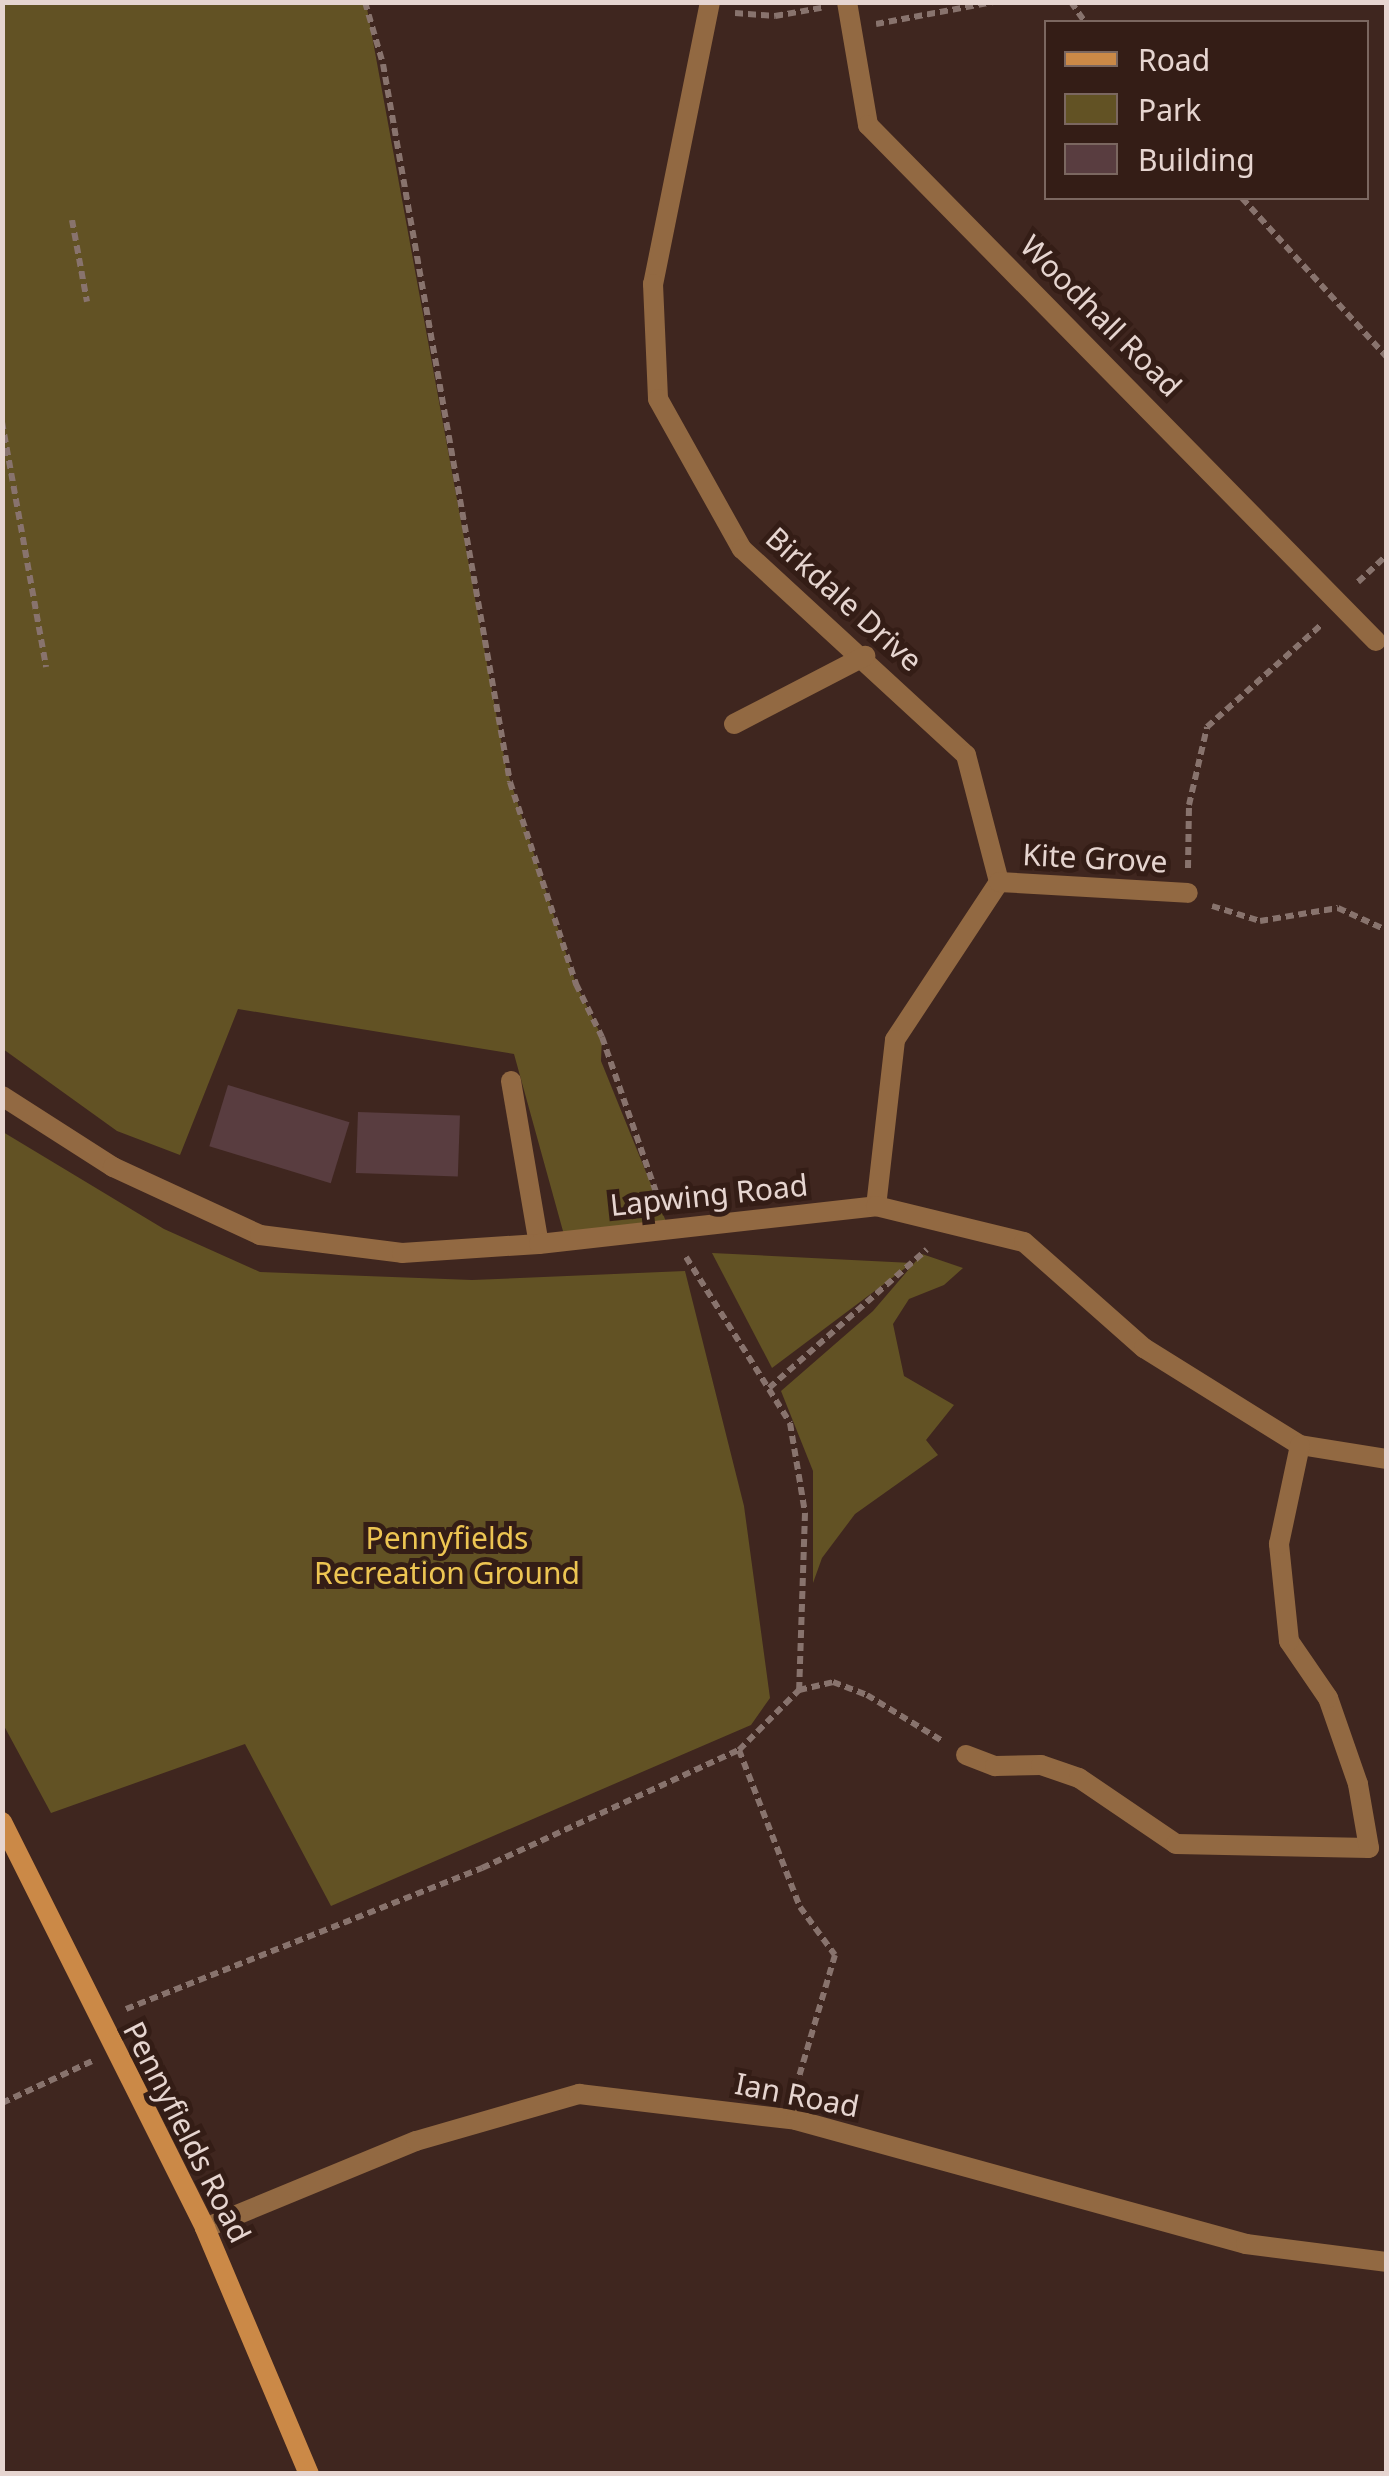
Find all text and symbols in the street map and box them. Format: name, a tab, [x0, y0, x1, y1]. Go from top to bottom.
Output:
legend	[1044, 20, 1369, 200]
text: Road	[1138, 39, 1210, 80]
text: Park	[1138, 89, 1201, 130]
text: Building	[1138, 139, 1255, 180]
street label: Woodhall Road	[1013, 228, 1189, 404]
street label: Birkdale Drive	[759, 520, 929, 678]
street label: Kite Grove	[1022, 836, 1168, 880]
street label: Lapwing Road	[608, 1167, 810, 1223]
park label: Pennyfields Recreation Ground	[314, 1520, 580, 1590]
street label: Pennyfields Road	[116, 2016, 258, 2248]
street label: Ian Road	[732, 2065, 862, 2125]

